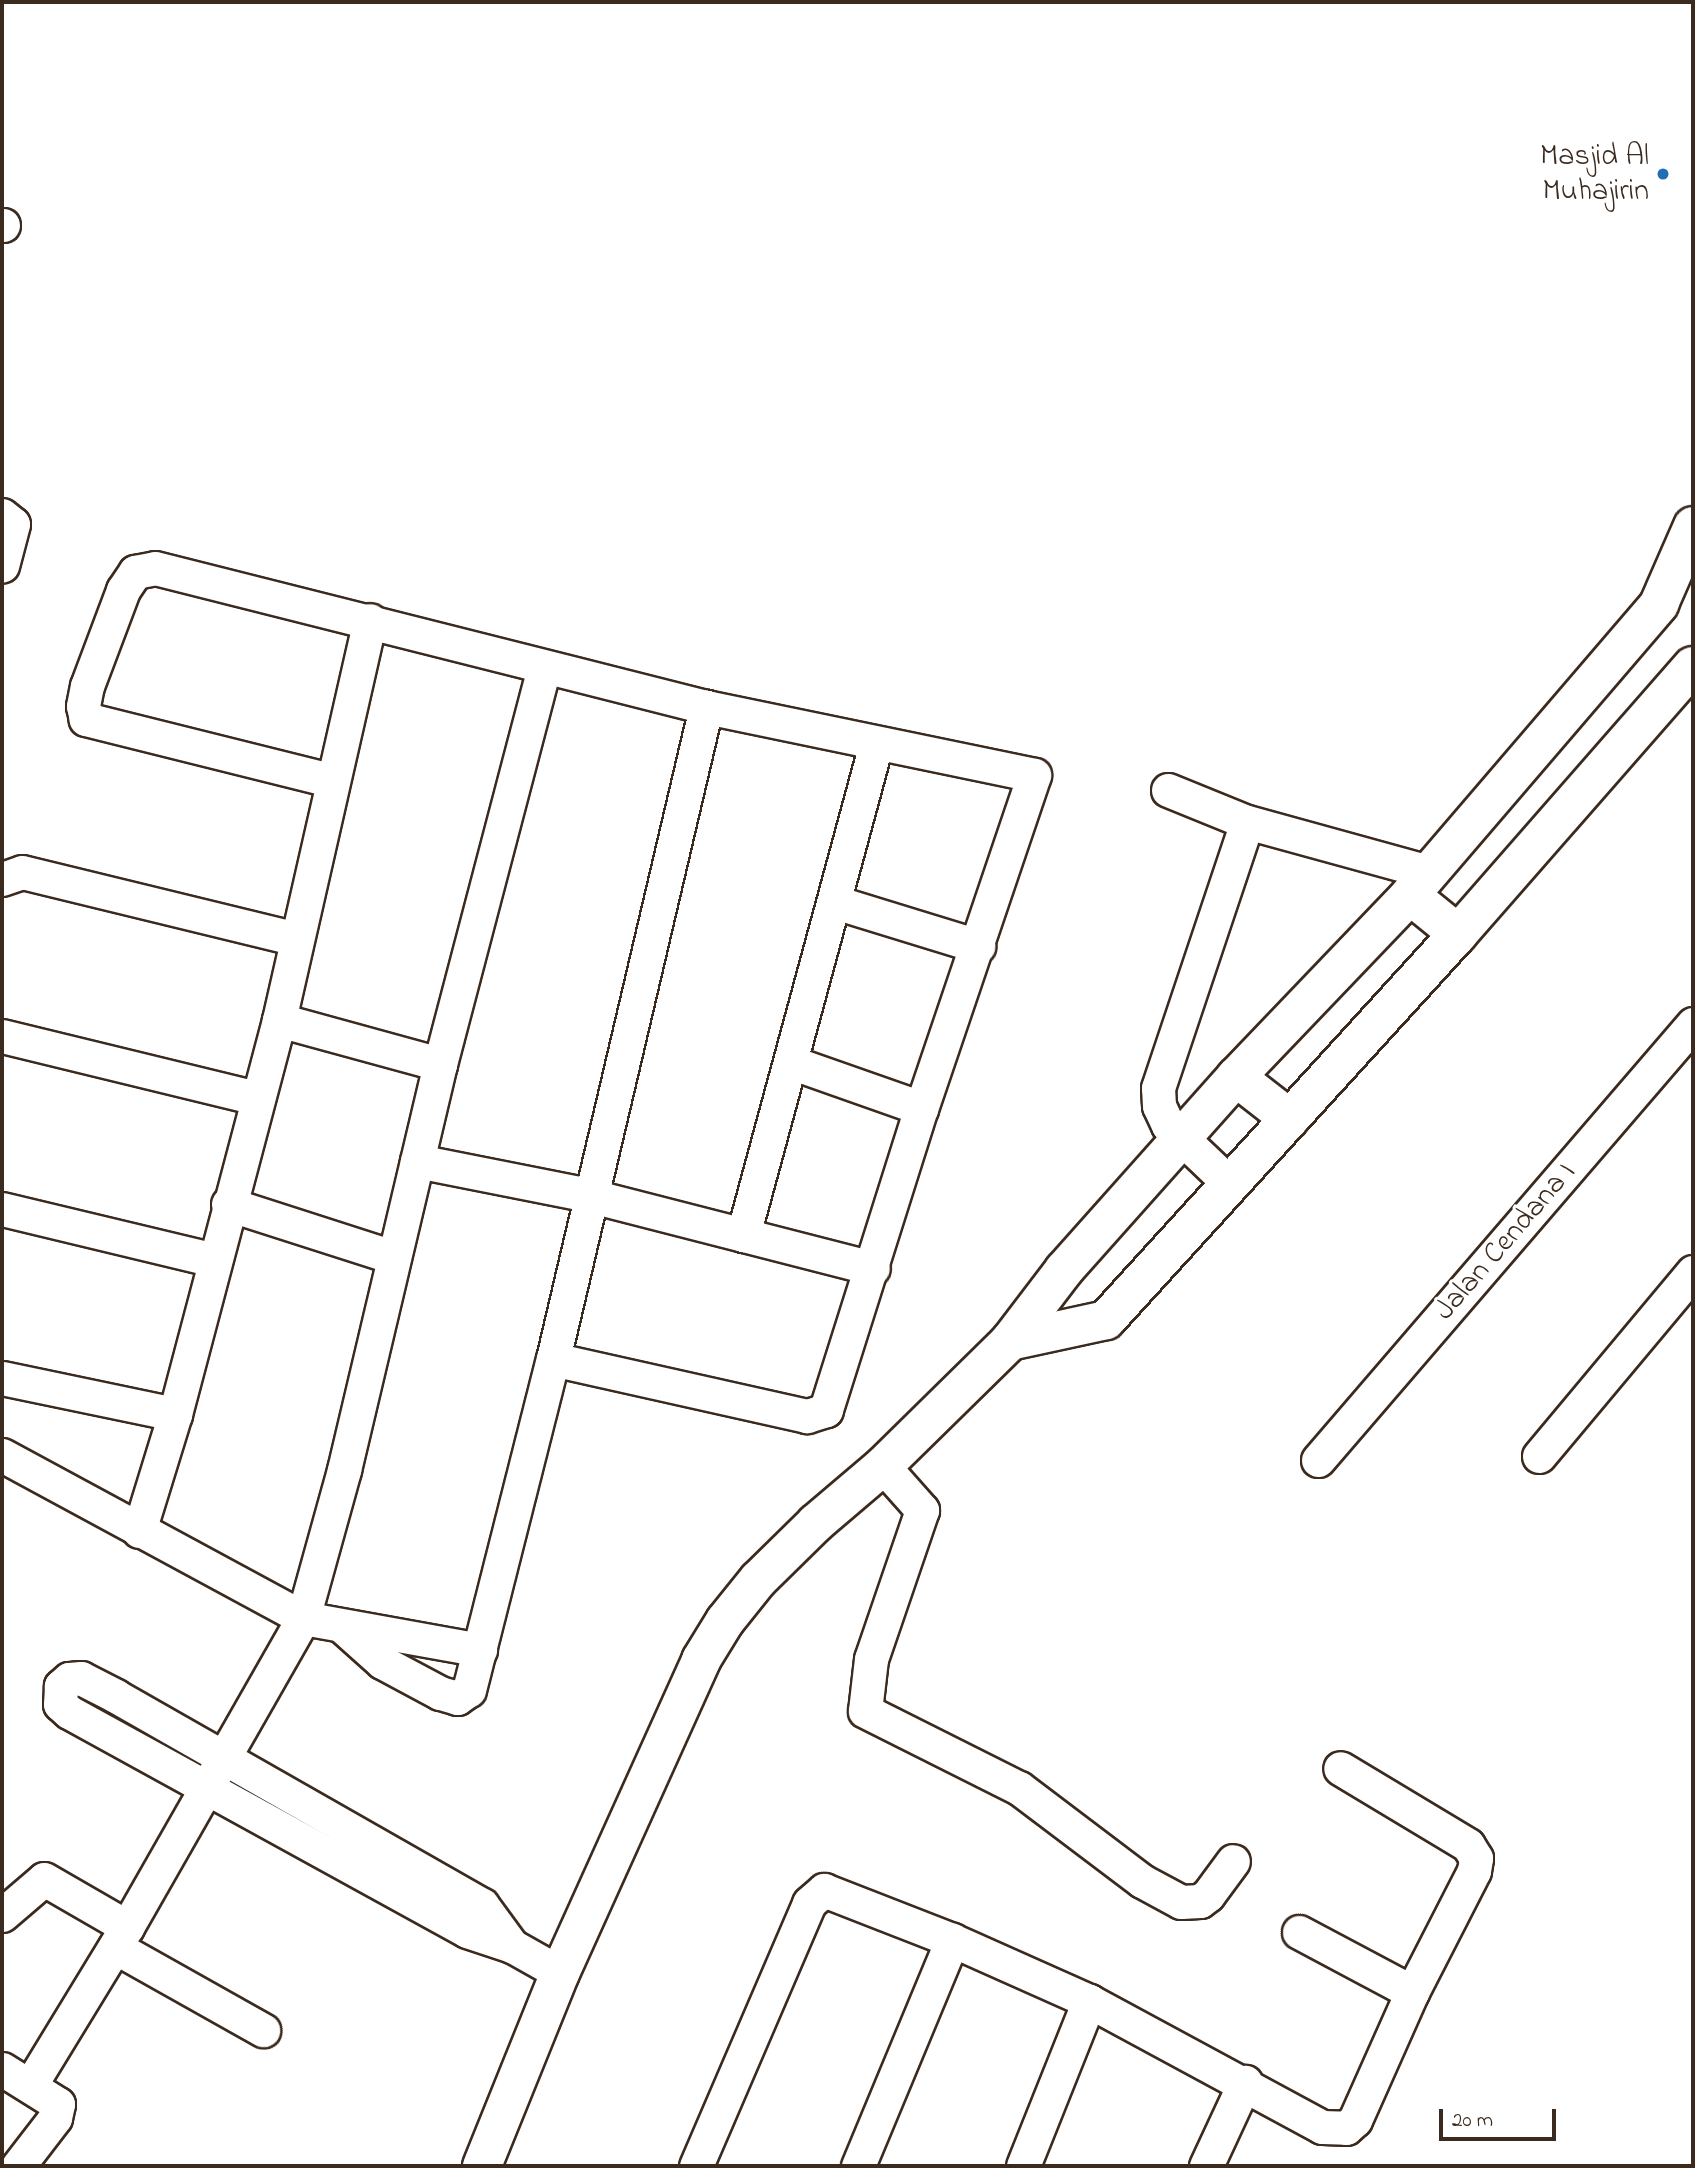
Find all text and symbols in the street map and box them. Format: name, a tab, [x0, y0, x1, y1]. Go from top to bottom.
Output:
place label: Masjid Al Muhajirin	[1540, 139, 1649, 210]
marker: Masjid Al Muhajirin	[1655, 166, 1671, 182]
street label: Jalan Cendana I	[1428, 1156, 1584, 1328]
scale bar	[1443, 2094, 1560, 2138]
text: 20 m	[1452, 2106, 1493, 2136]

